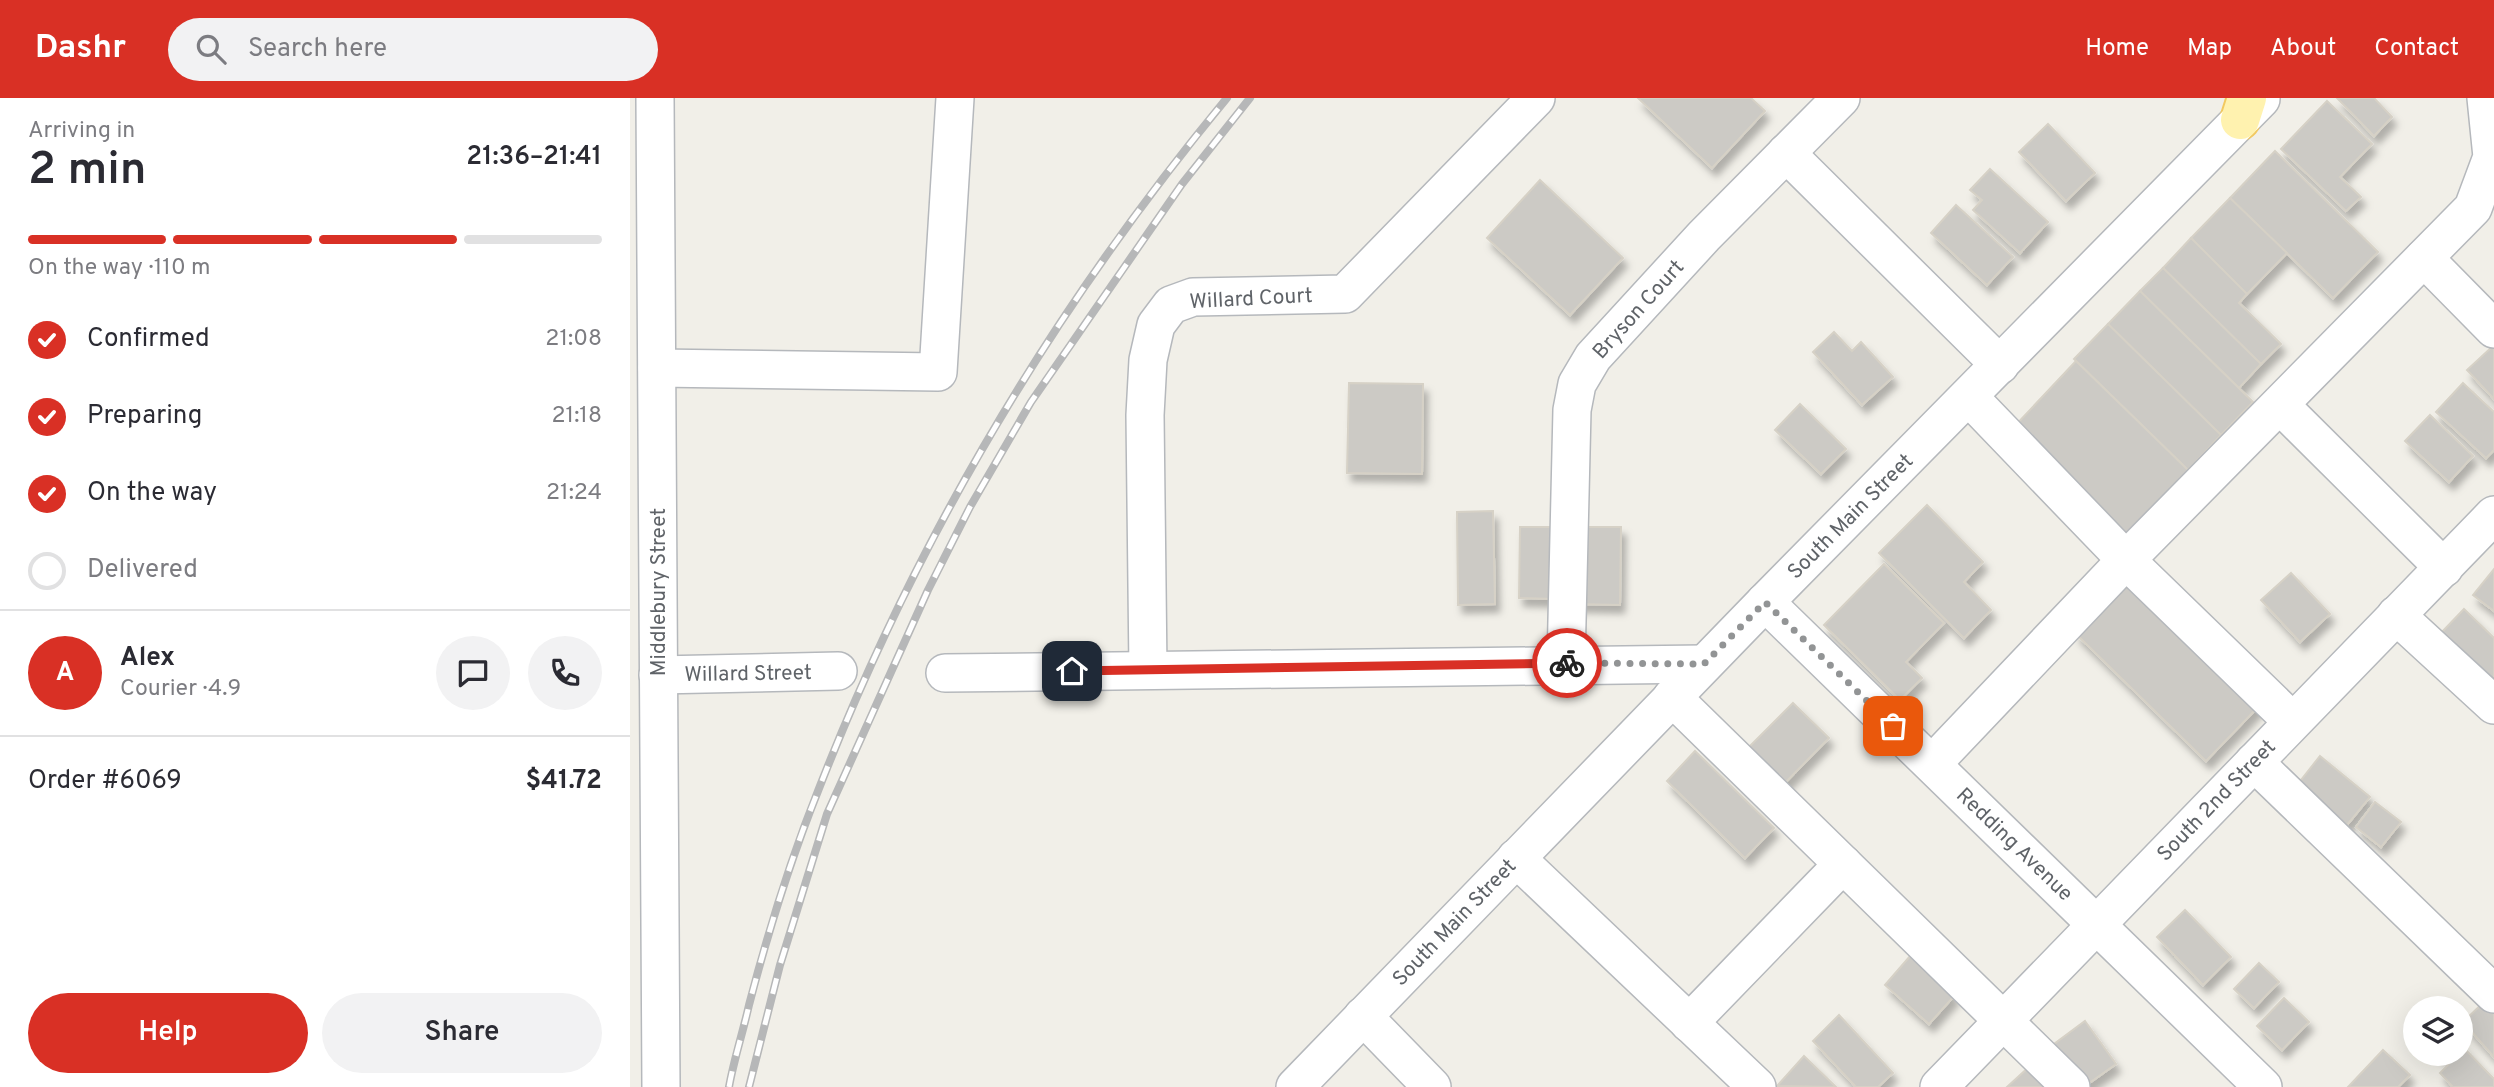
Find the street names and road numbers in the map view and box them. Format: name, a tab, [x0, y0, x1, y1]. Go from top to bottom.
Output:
street label: Bryson Court	[1587, 255, 1691, 365]
street label: Willard Court	[1189, 283, 1313, 316]
street label: South Main Street	[1782, 448, 1920, 586]
street label: Middlebury Street	[646, 508, 673, 676]
street label: Willard Street	[684, 660, 812, 689]
street label: South 2nd Street	[2152, 734, 2282, 868]
street label: Redding Avenue	[1950, 782, 2078, 908]
street label: South Main Street	[1387, 854, 1523, 993]

